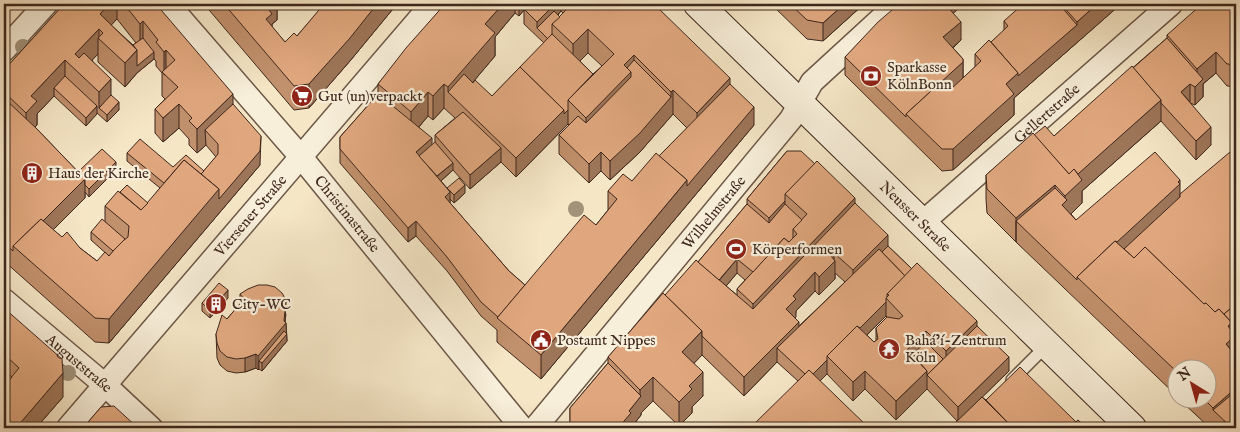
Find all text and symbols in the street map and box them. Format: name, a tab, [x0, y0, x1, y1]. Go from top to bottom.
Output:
place label: Sparkasse KölnBonn	[887, 58, 952, 94]
bank icon: Sparkasse KölnBonn	[859, 64, 883, 88]
street label: Gellertstraße	[1010, 80, 1084, 148]
supermarket icon: Gut (un)verpackt	[290, 84, 314, 108]
place label: Gut (un)verpackt	[318, 87, 423, 106]
building icon: Haus der Kirche	[20, 161, 44, 185]
place label: Haus der Kirche	[48, 164, 149, 183]
street label: Viersener Straße	[210, 171, 291, 261]
street label: Christinastraße	[310, 172, 384, 257]
street label: Wilhelmstraße	[678, 172, 750, 253]
street label: Neusser Straße	[875, 178, 955, 256]
sports icon: Körperformen	[724, 237, 748, 261]
place label: Körperformen	[752, 240, 842, 259]
building icon: City-WC	[204, 292, 228, 316]
place label: City-WC	[232, 295, 291, 314]
public building icon: Postamt Nippes	[529, 328, 553, 352]
street label: Auguststraße	[41, 329, 116, 397]
place label: Postamt Nippes	[557, 331, 656, 350]
place label: Bahá’í-Zentrum Köln	[905, 331, 1007, 367]
temple icon: Bahá’í-Zentrum Köln	[877, 337, 901, 361]
north arrow	[1168, 360, 1218, 410]
text: N	[1174, 364, 1195, 386]

